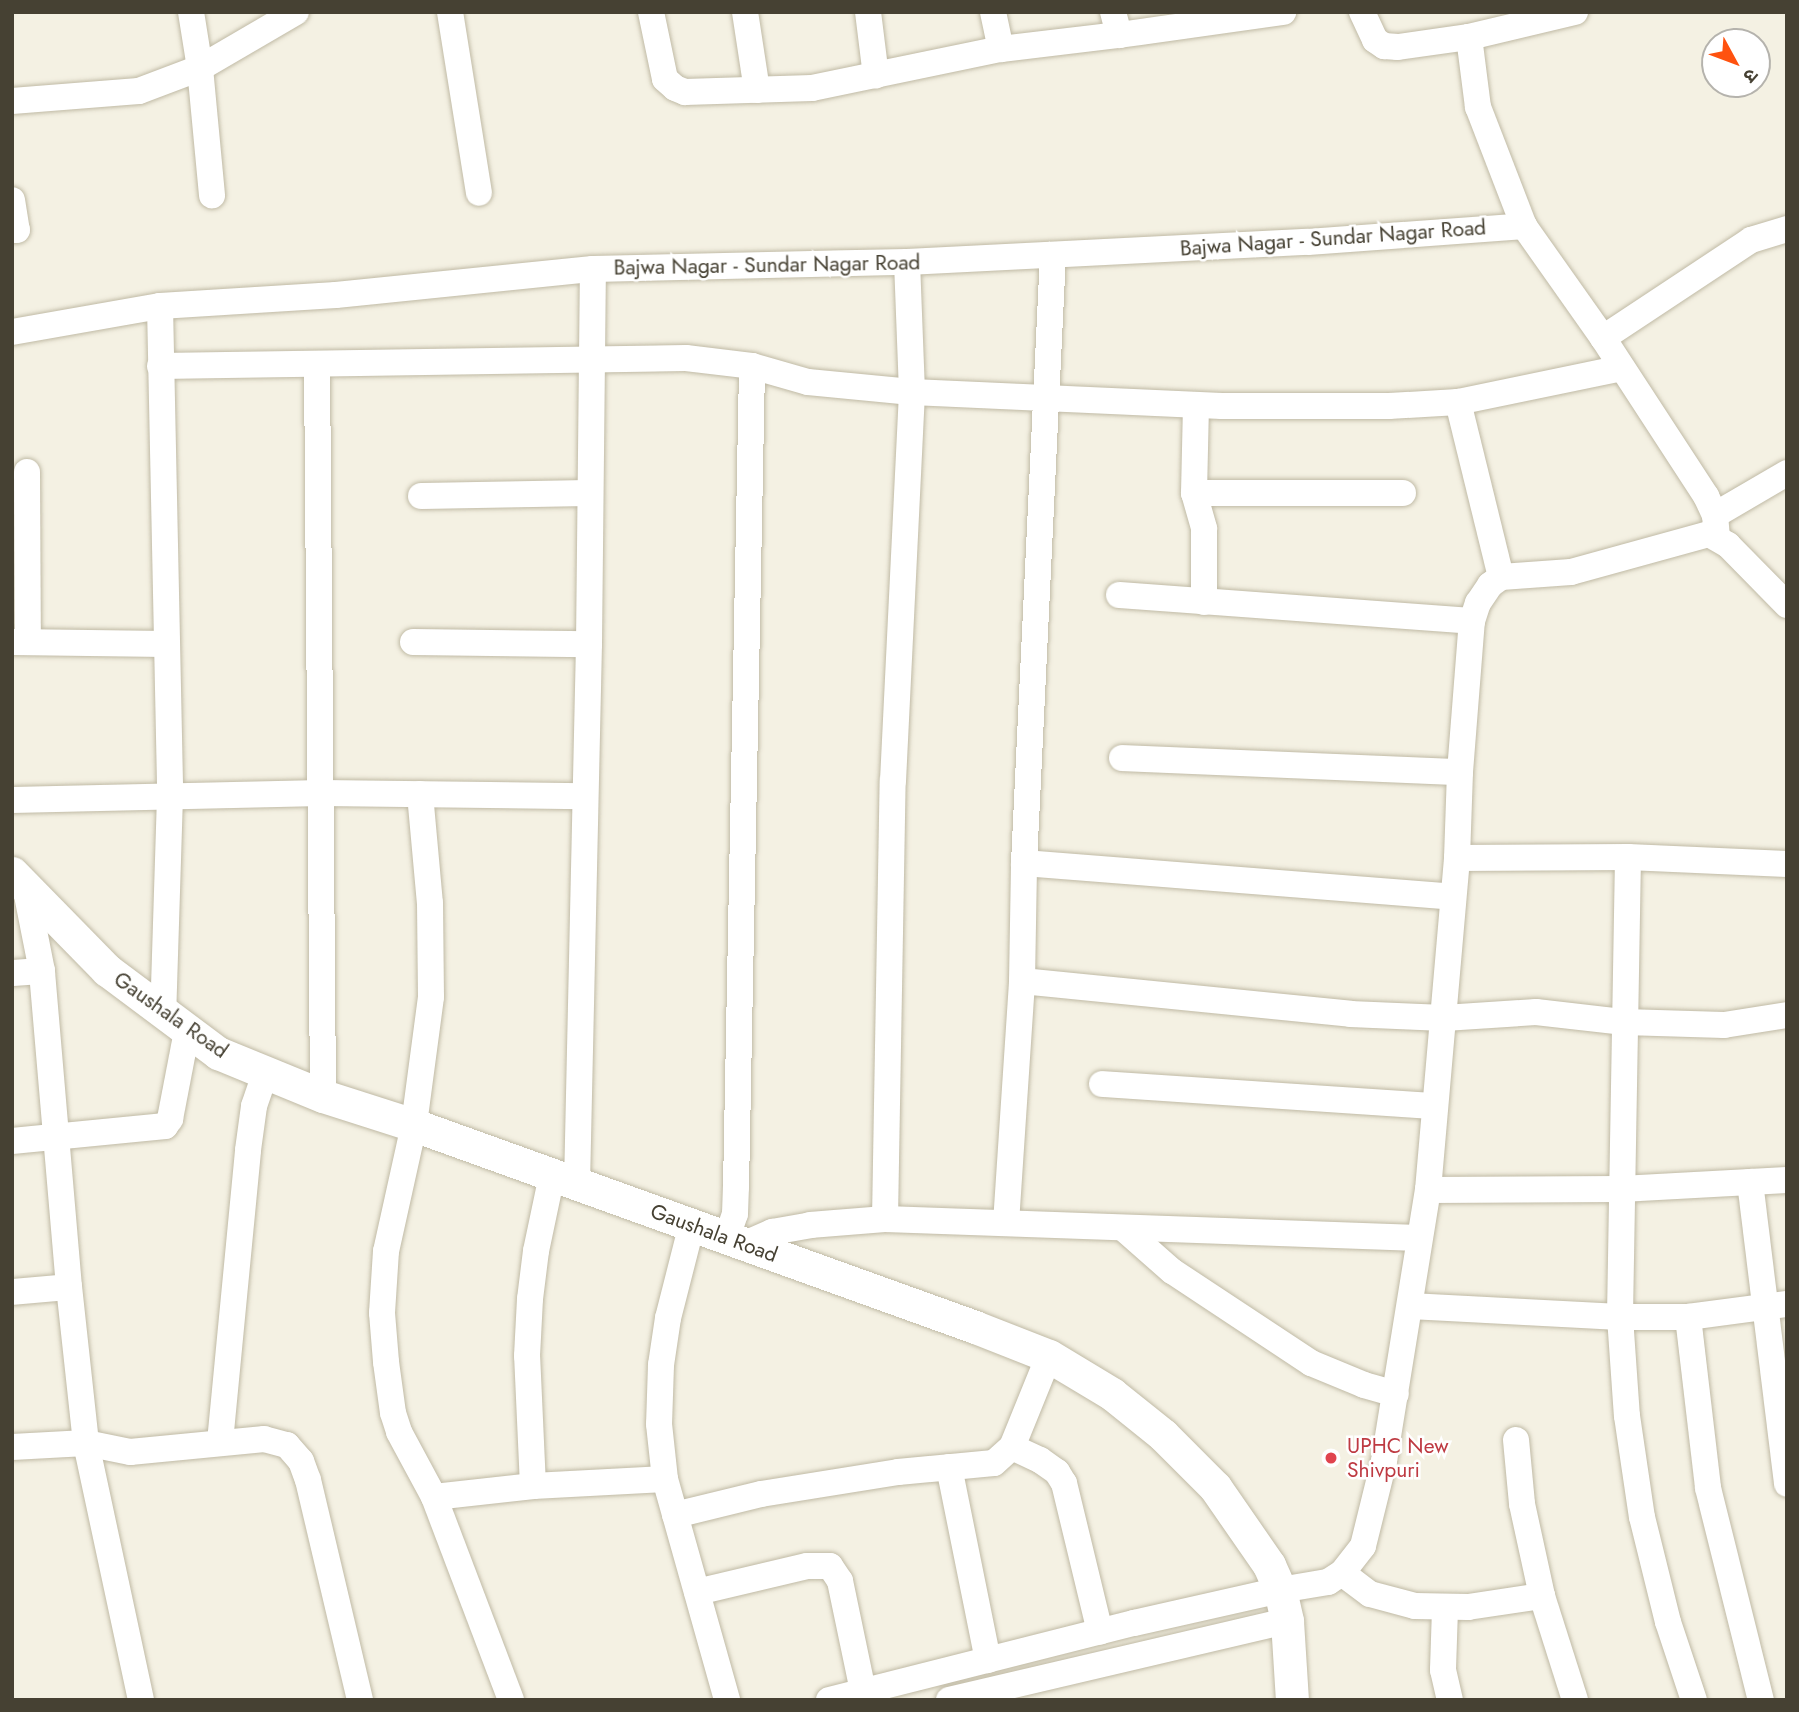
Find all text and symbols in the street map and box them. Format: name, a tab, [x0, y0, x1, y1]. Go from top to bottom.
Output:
north arrow	[1701, 28, 1771, 98]
text: उ	[1737, 63, 1765, 89]
street label: Bajwa Nagar - Sundar Nagar Road	[1179, 215, 1487, 261]
street label: Bajwa Nagar - Sundar Nagar Road	[613, 250, 921, 280]
street label: Gaushala Road	[109, 966, 233, 1064]
street label: Gaushala Road	[647, 1198, 781, 1268]
place label: UPHC New Shivpuri	[1347, 1433, 1448, 1483]
marker: UPHC New Shivpuri	[1321, 1448, 1341, 1468]

